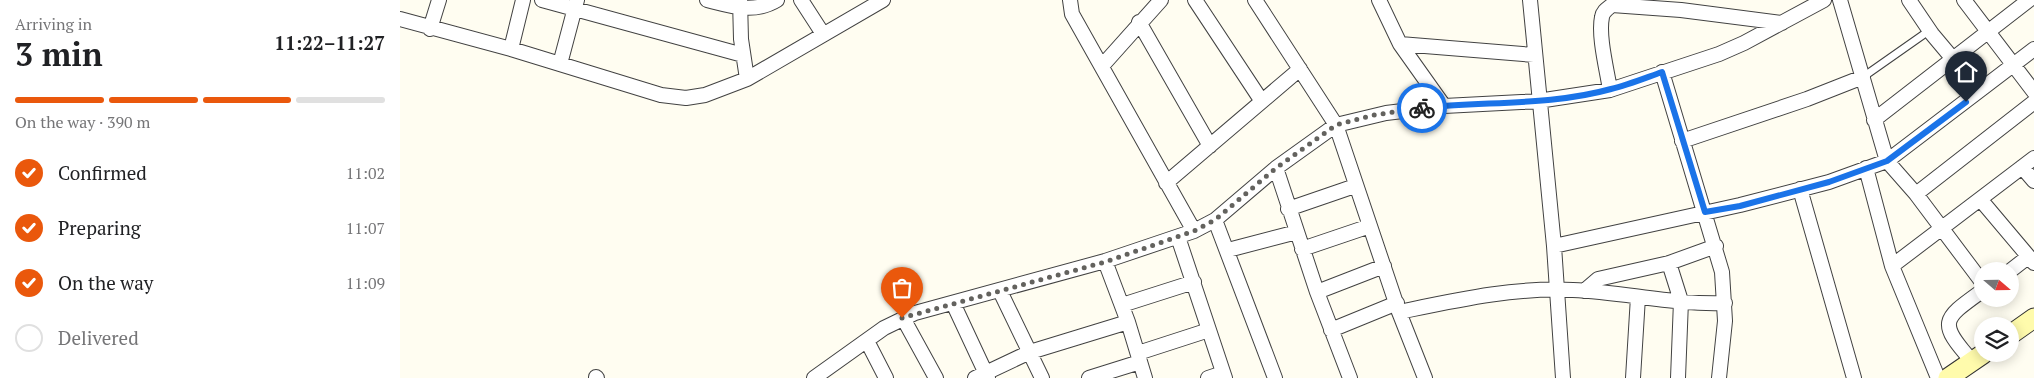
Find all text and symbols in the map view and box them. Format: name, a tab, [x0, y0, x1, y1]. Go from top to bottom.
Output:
text: Arriving in	[15, 13, 92, 35]
text: 11:22–11:27	[274, 30, 385, 55]
text: 3 min	[15, 33, 103, 75]
pin	[1945, 51, 1987, 102]
icon: home	[1952, 58, 1980, 86]
courier	[1397, 83, 1447, 133]
icon: bike	[1408, 94, 1436, 122]
text: On the way · 390 m	[15, 111, 150, 133]
icon: check	[15, 159, 43, 187]
text: Confirmed	[58, 160, 147, 185]
text: 11:02	[346, 162, 385, 184]
icon: check	[15, 214, 43, 242]
text: Preparing	[58, 215, 141, 240]
text: 11:07	[346, 217, 385, 239]
north arrow	[1974, 262, 2019, 308]
map controls	[1974, 262, 2019, 362]
pin	[881, 267, 923, 318]
icon: check	[15, 269, 43, 297]
text: On the way	[58, 270, 153, 295]
text: 11:09	[346, 272, 385, 294]
icon: bag	[888, 274, 916, 302]
button: layers	[1974, 317, 2019, 362]
text: Delivered	[58, 325, 139, 350]

